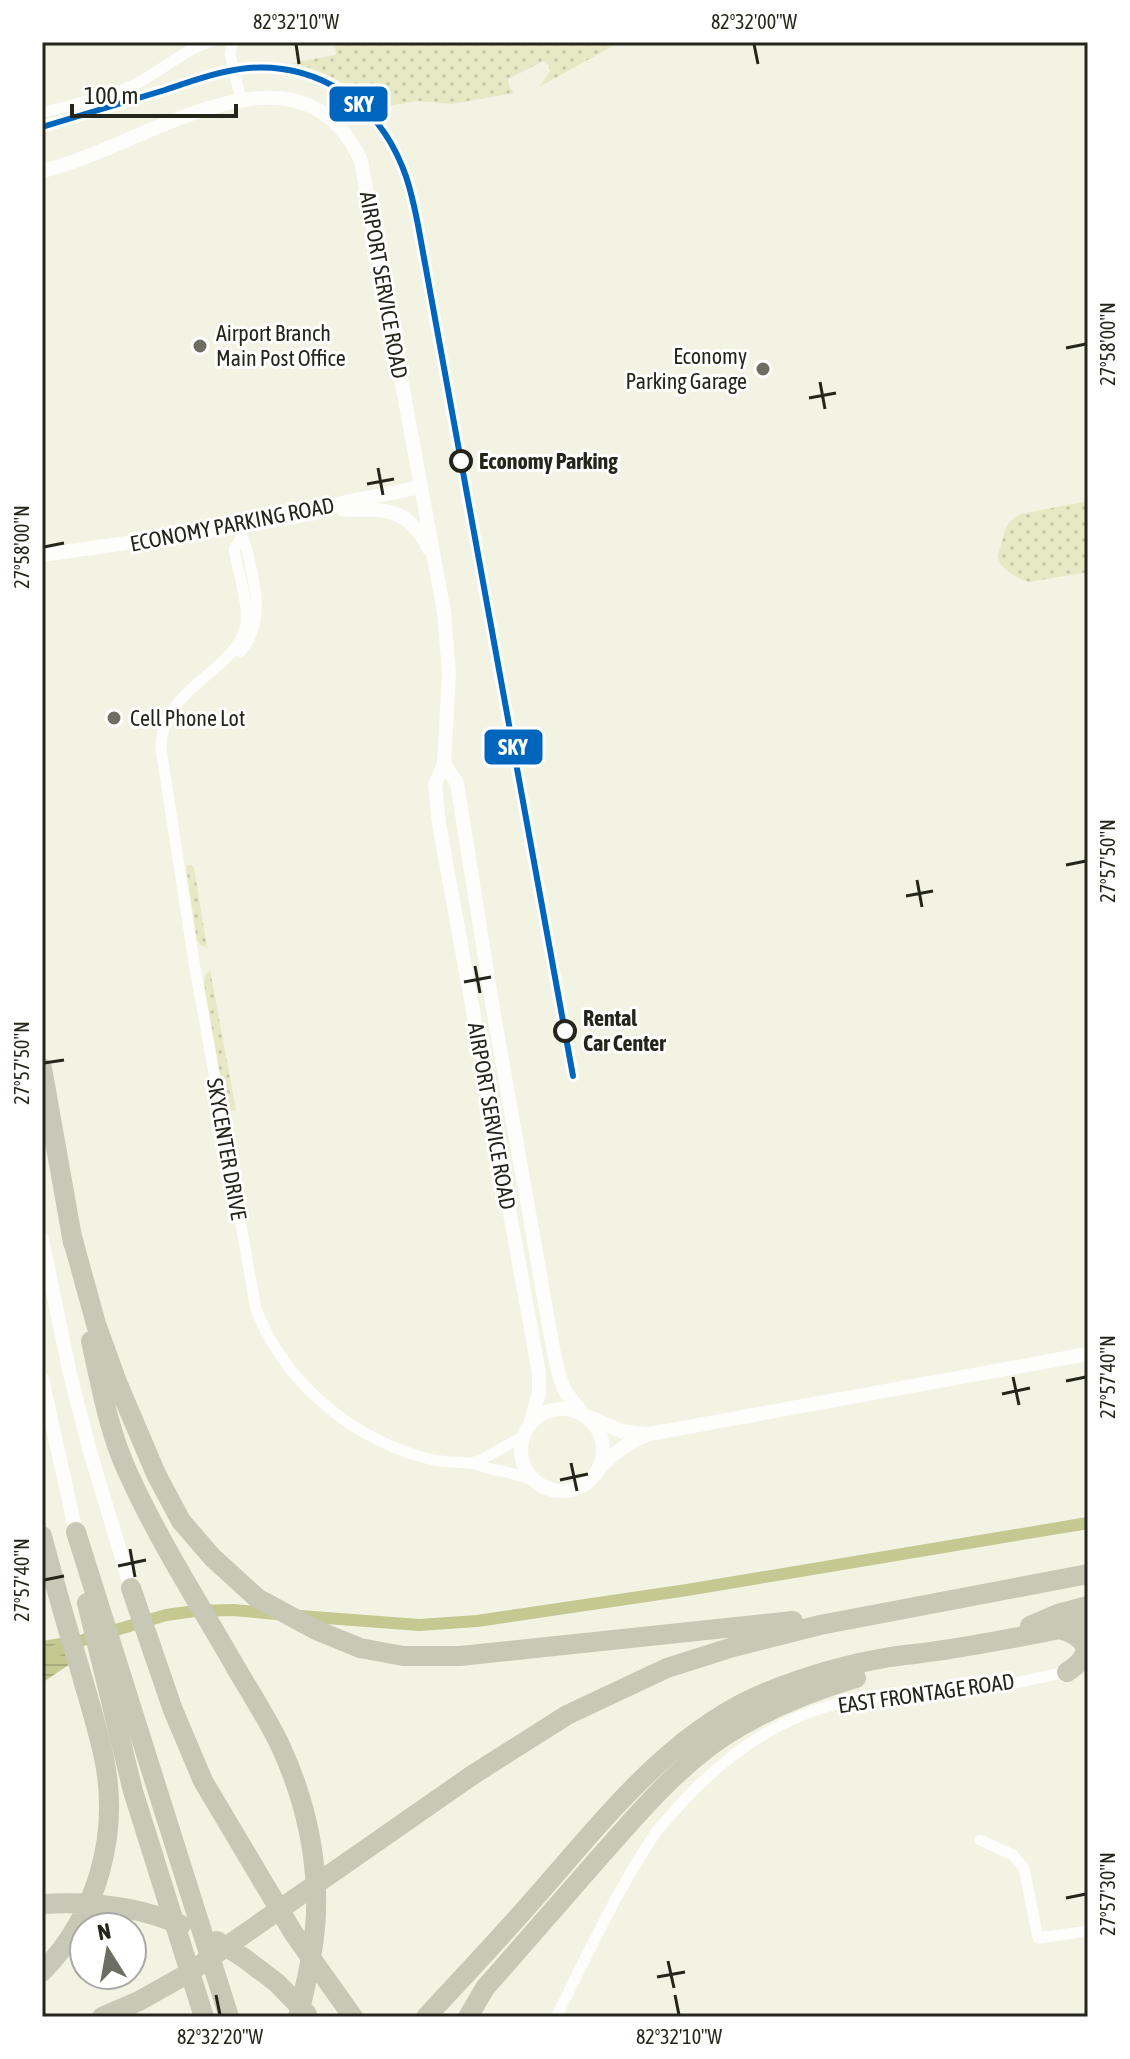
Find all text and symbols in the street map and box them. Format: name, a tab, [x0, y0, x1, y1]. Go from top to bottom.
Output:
text: 82°32'10"W	[253, 10, 340, 33]
text: 82°32'00"W	[711, 10, 798, 33]
scale bar	[72, 68, 236, 118]
text: 100 m	[84, 82, 138, 109]
line badge: SKY	[328, 85, 389, 123]
text: SKY	[344, 91, 374, 117]
street label: AIRPORT SERVICE ROAD	[355, 189, 413, 381]
text: 27°58'00"N	[1096, 302, 1119, 386]
place label: Airport Branch Main Post Office	[216, 320, 346, 371]
marker: Airport Branch Main Post Office	[191, 337, 209, 355]
place label: Economy Parking Garage	[626, 343, 747, 394]
marker: Economy Parking Garage	[754, 360, 772, 378]
place label: Economy Parking	[479, 448, 618, 474]
marker: Economy Parking	[450, 450, 472, 472]
street label: ECONOMY PARKING ROAD	[128, 491, 336, 557]
text: 27°58'00"N	[10, 505, 33, 589]
place label: Cell Phone Lot	[130, 705, 245, 731]
marker: Cell Phone Lot	[105, 709, 123, 727]
line badge: SKY	[483, 728, 544, 766]
text: SKY	[498, 734, 528, 760]
text: 27°57'50"N	[1096, 819, 1119, 903]
place label: Rental Car Center	[583, 1005, 666, 1056]
street label: AIRPORT SERVICE ROAD	[463, 1020, 521, 1212]
marker: Rental Car Center	[554, 1020, 576, 1042]
text: 27°57'50"N	[10, 1021, 33, 1105]
street label: SKYCENTER DRIVE	[202, 1076, 252, 1223]
text: 27°57'40"N	[1096, 1335, 1119, 1419]
text: 27°57'40"N	[10, 1538, 33, 1622]
street label: EAST FRONTAGE ROAD	[836, 1668, 1016, 1718]
text: 27°57'30"N	[1096, 1852, 1119, 1936]
north arrow	[68, 1911, 148, 1991]
text: N	[95, 1917, 113, 1945]
text: 82°32'20"W	[177, 2025, 264, 2048]
text: 82°32'10"W	[636, 2025, 723, 2048]

